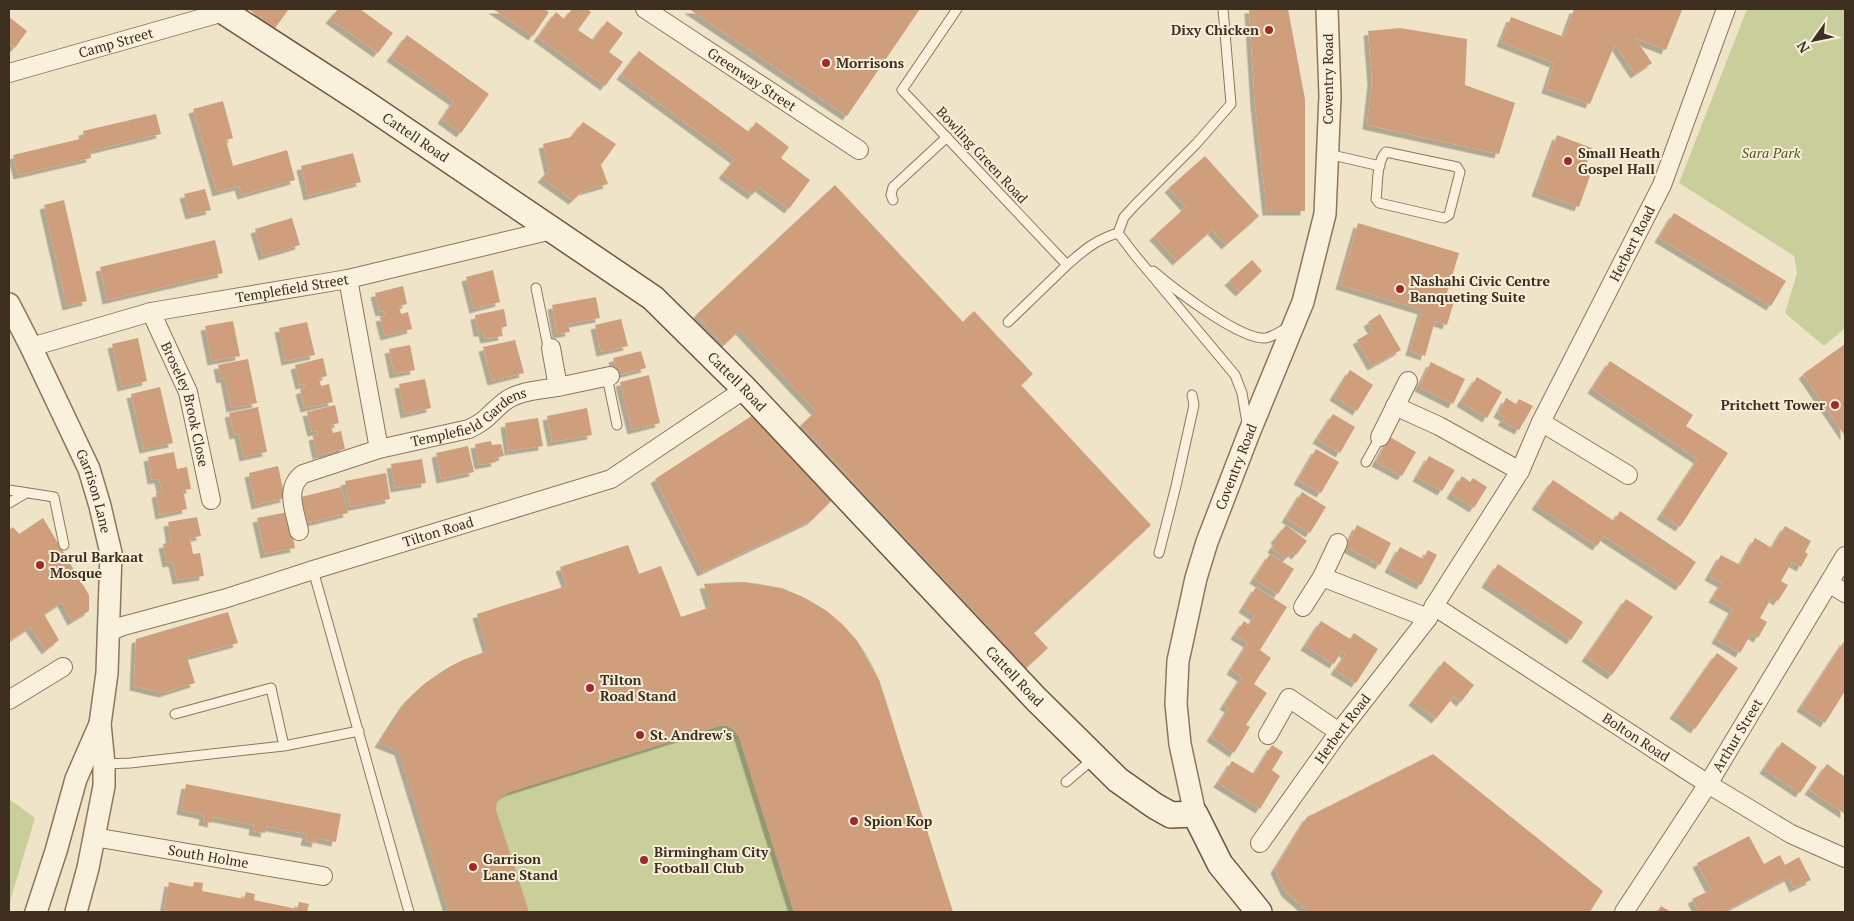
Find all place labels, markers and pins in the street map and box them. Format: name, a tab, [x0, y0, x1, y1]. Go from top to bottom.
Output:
place label: Dixy Chicken	[1171, 20, 1259, 39]
marker: Dixy Chicken	[1263, 24, 1275, 36]
place label: Morrisons	[836, 53, 904, 72]
marker: Morrisons	[820, 57, 832, 69]
place label: Small Heath Gospel Hall	[1578, 143, 1660, 178]
marker: Small Heath Gospel Hall	[1562, 155, 1574, 167]
place label: Nashahi Civic Centre Banqueting Suite	[1410, 271, 1550, 306]
marker: Nashahi Civic Centre Banqueting Suite	[1394, 283, 1406, 295]
place label: Pritchett Tower	[1721, 395, 1825, 414]
marker: Pritchett Tower	[1829, 399, 1841, 411]
place label: Darul Barkaat Mosque	[50, 547, 144, 582]
marker: Darul Barkaat Mosque	[34, 559, 46, 571]
place label: Tilton Road Stand	[600, 670, 677, 705]
marker: Tilton Road Stand	[584, 682, 596, 694]
place label: St. Andrew's	[650, 725, 732, 744]
marker: St. Andrew's	[634, 729, 646, 741]
place label: Spion Kop	[864, 811, 933, 830]
marker: Spion Kop	[848, 815, 860, 827]
place label: Birmingham City Football Club	[654, 842, 769, 877]
place label: Garrison Lane Stand	[483, 849, 558, 884]
marker: Birmingham City Football Club	[638, 854, 650, 866]
marker: Garrison Lane Stand	[467, 861, 479, 873]

